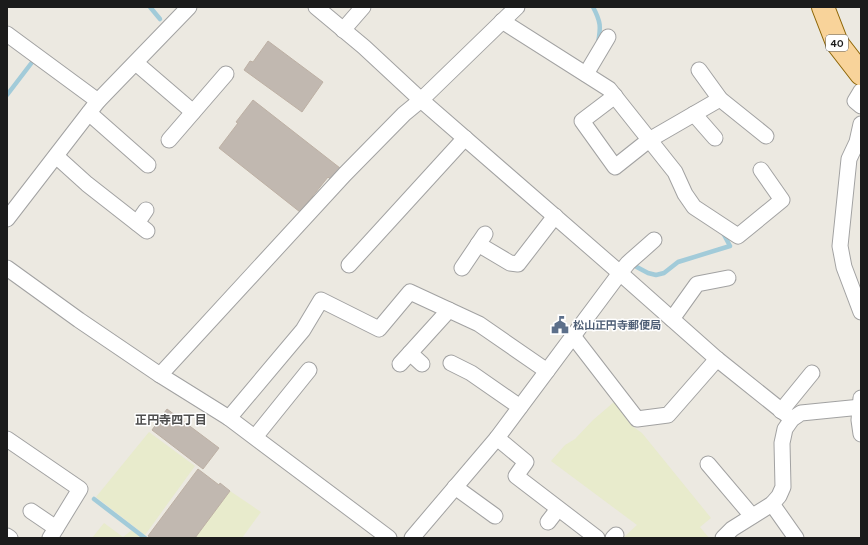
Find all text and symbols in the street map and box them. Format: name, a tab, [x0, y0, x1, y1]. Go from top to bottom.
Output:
road number: 40	[826, 35, 848, 51]
public building icon: 松山正円寺郵便局	[550, 315, 570, 335]
place label: 松山正円寺郵便局	[573, 319, 661, 332]
district label: 正円寺四丁目	[135, 413, 207, 427]

